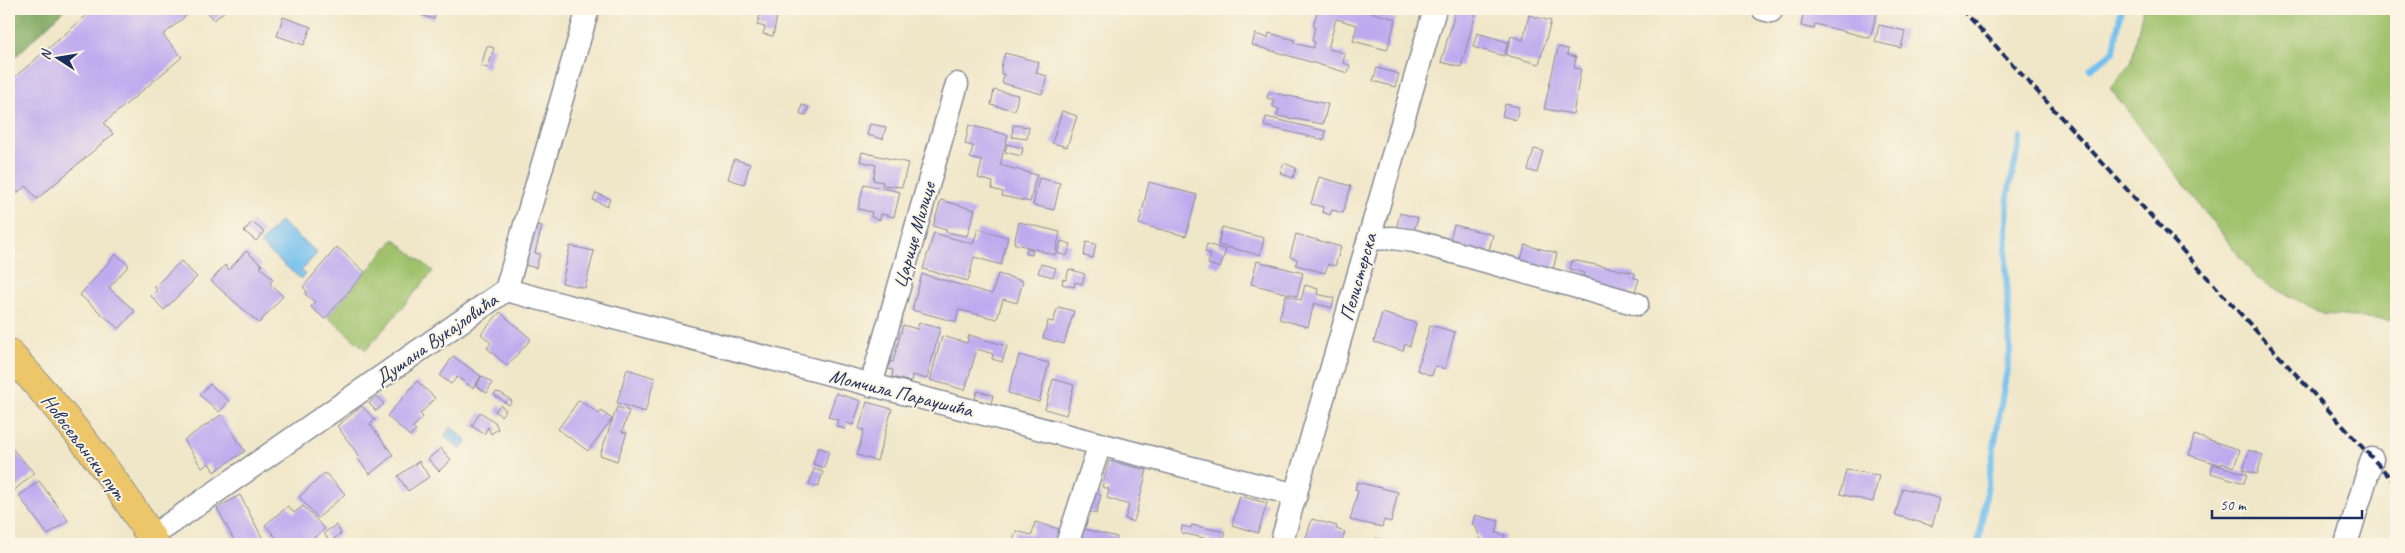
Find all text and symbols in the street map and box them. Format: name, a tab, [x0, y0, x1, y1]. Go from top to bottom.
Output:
north arrow	[32, 32, 82, 82]
text: N	[37, 47, 55, 61]
street label: Царице Милице	[887, 178, 941, 291]
street label: Пелистерска	[1334, 229, 1383, 324]
street label: Душана Вукајловића	[370, 287, 503, 391]
street label: Момчила Параушића	[827, 363, 976, 423]
street label: Новосељански пут	[36, 389, 133, 507]
scale bar	[2212, 488, 2362, 520]
text: 50 m	[2220, 496, 2247, 515]

